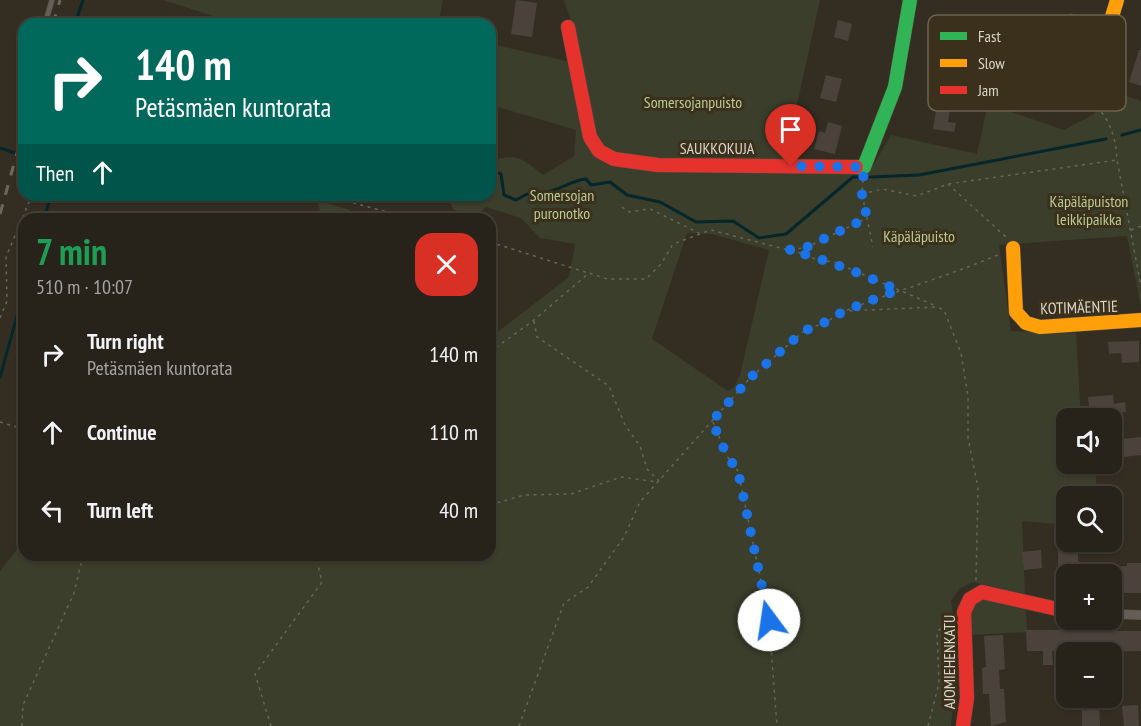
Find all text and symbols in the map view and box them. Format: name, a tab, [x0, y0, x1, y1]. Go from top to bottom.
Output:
legend	[928, 15, 1126, 111]
text: Fast	[978, 26, 1001, 46]
text: 140 m	[135, 37, 232, 92]
icon: right	[36, 42, 114, 120]
text: Slow	[978, 53, 1005, 73]
text: Jam	[977, 80, 999, 100]
text: Petäsmäen kuntorata	[135, 90, 331, 124]
park label: Somersojanpuisto	[644, 92, 742, 112]
pin	[765, 104, 816, 166]
icon: arrive	[774, 113, 807, 146]
street label: SAUKKOKUJA	[680, 138, 755, 158]
icon: ahead	[86, 156, 119, 189]
text: Then	[36, 159, 74, 187]
park label: Somersojan puronotko	[530, 185, 594, 223]
park label: Käpäläpuiston leikkipaikka	[1050, 191, 1128, 229]
park label: Käpäläpuisto	[883, 226, 955, 246]
text: 7 min	[36, 228, 107, 275]
button: close	[415, 233, 478, 296]
text: 510 m · 10:07	[36, 274, 133, 300]
street label: KOTIMÄENTIE	[1040, 296, 1118, 318]
text: Turn right	[87, 327, 164, 355]
icon: right	[36, 338, 69, 371]
text: 140 m	[429, 340, 478, 368]
text: Petäsmäen kuntorata	[87, 355, 232, 381]
map controls	[1056, 408, 1122, 708]
button: sound	[1056, 408, 1122, 474]
icon: ahead	[36, 416, 69, 449]
text: Continue	[87, 418, 157, 446]
text: 110 m	[429, 418, 478, 446]
button: search	[1056, 486, 1122, 552]
icon: left	[36, 494, 69, 527]
text: Turn left	[87, 496, 153, 524]
text: 40 m	[439, 496, 478, 524]
button: +	[1056, 564, 1122, 630]
position arrow	[737, 588, 801, 652]
street label: AJOMIEHENKATU	[939, 615, 959, 709]
button: −	[1056, 642, 1122, 708]

